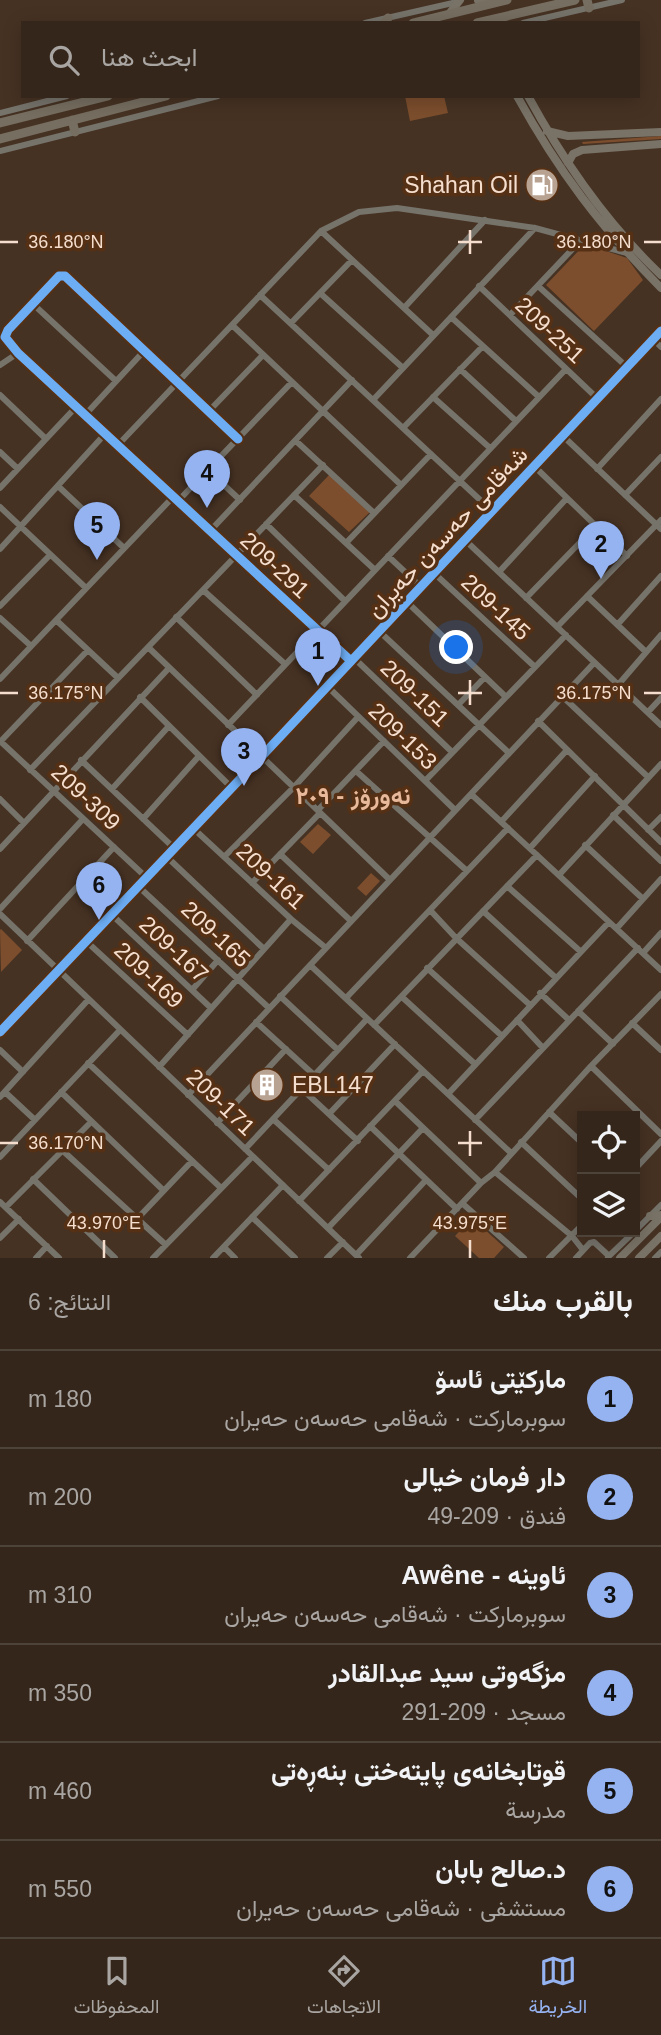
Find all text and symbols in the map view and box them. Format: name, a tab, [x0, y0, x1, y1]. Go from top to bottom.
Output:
search box	[21, 21, 640, 98]
icon: search	[45, 41, 83, 79]
text: ابحث هنا	[101, 42, 197, 72]
fuel station icon: Shahan Oil	[523, 166, 561, 204]
place label: Shahan Oil	[404, 172, 518, 198]
text: 36.180°N	[28, 232, 104, 252]
text: 36.180°N	[556, 232, 632, 252]
street label: 209-251	[510, 292, 590, 368]
street label: شەقامی حەسەن حەیران	[361, 441, 534, 624]
pin: 4	[184, 450, 230, 508]
pin: 5	[74, 502, 120, 560]
pin: 2	[578, 521, 624, 579]
street label: 209-291	[235, 527, 315, 603]
street label: 209-145	[456, 569, 536, 645]
pin: 1	[295, 628, 341, 686]
your location	[439, 630, 473, 664]
street label: 209-151	[376, 654, 454, 732]
text: 36.175°N	[28, 683, 104, 703]
text: 36.175°N	[556, 683, 632, 703]
street label: 209-153	[364, 697, 442, 775]
pin: 3	[221, 728, 267, 786]
street label: 209-309	[46, 759, 126, 835]
district label: نەورۆز - ٢٠٩	[296, 782, 410, 811]
street label: 209-161	[231, 838, 311, 914]
pin: 6	[76, 862, 122, 920]
street label: 209-165	[176, 896, 256, 972]
street label: 209-167	[134, 911, 214, 987]
street label: 209-169	[109, 937, 189, 1013]
street label: 209-171	[182, 1063, 260, 1141]
building icon: EBL147	[248, 1066, 286, 1104]
place label: EBL147	[292, 1072, 374, 1098]
map controls	[577, 1111, 640, 1237]
button: locate	[577, 1111, 640, 1174]
text: 36.170°N	[28, 1133, 104, 1153]
button: layers	[577, 1174, 640, 1237]
text: 43.970°E	[67, 1213, 141, 1233]
text: 43.975°E	[433, 1213, 507, 1233]
text: بالقرب منك	[493, 1284, 633, 1317]
text: النتائج: 6	[28, 1289, 111, 1315]
text: مارکێتی ئاسۆ	[435, 1364, 566, 1394]
text: 180 m	[28, 1386, 92, 1412]
text: 1	[604, 1386, 616, 1412]
text: سوبرماركت · شەقامی حەسەن حەیران	[224, 1405, 566, 1431]
text: دار فرمان خیالی	[403, 1462, 566, 1492]
text: 200 m	[28, 1484, 92, 1510]
text: 2	[604, 1484, 616, 1510]
text: فندق · 209-49	[428, 1503, 566, 1529]
text: ئاوینە - Awêne	[401, 1560, 566, 1590]
text: 310 m	[28, 1582, 92, 1608]
text: 3	[604, 1582, 616, 1608]
text: سوبرماركت · شەقامی حەسەن حەیران	[224, 1601, 566, 1627]
text: مزگەوتی سید عبدالقادر	[328, 1658, 566, 1688]
text: 350 m	[28, 1680, 92, 1706]
text: 4	[604, 1680, 616, 1706]
text: مسجد · 209-291	[402, 1699, 566, 1725]
text: قوتابخانەی پایتەختی بنەڕەتی	[271, 1756, 566, 1786]
text: 460 m	[28, 1778, 92, 1804]
text: 5	[604, 1778, 616, 1804]
text: مدرسة	[505, 1797, 566, 1823]
text: د.صالح بابان	[435, 1854, 566, 1884]
text: 550 m	[28, 1876, 92, 1902]
text: 6	[604, 1876, 616, 1902]
text: مستشفى · شەقامی حەسەن حەیران	[236, 1895, 566, 1921]
tab: المحفوظات	[74, 1952, 159, 2023]
tab: الاتجاهات	[307, 1952, 381, 2023]
tab: الخريطة	[528, 1952, 587, 2023]

